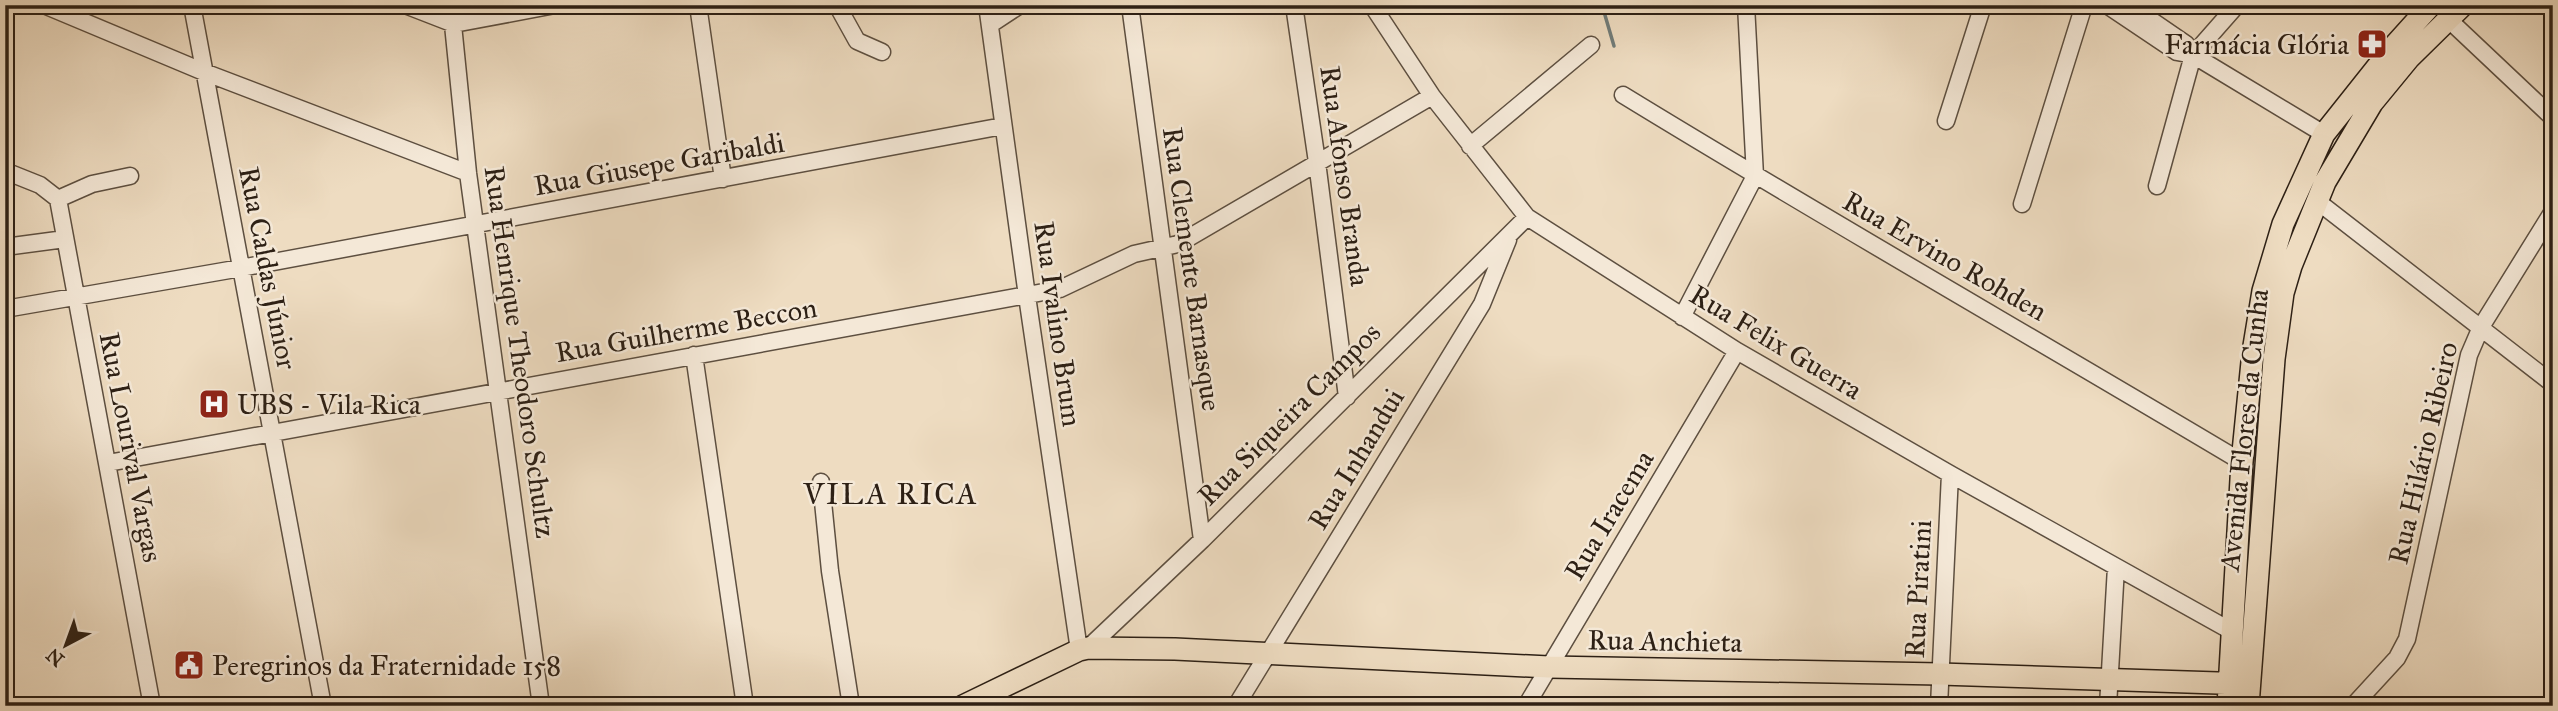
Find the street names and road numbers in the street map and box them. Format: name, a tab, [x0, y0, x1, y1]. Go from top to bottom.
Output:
street label: Rua Afonso Branda	[1312, 64, 1378, 289]
street label: Rua Giusepe Garibaldi	[531, 125, 787, 203]
street label: Rua Clemente Barnasque	[1155, 125, 1229, 413]
street label: Rua Caldas Júnior	[231, 164, 305, 373]
street label: Rua Henrique Theodoro Schultz	[477, 164, 563, 540]
street label: Rua Ervino Rohden	[1837, 183, 2053, 329]
street label: Rua Ivalino Brum	[1026, 219, 1090, 429]
street label: Rua Felix Guerra	[1683, 277, 1869, 407]
street label: Avenida Flores da Cunha	[2212, 287, 2276, 574]
street label: Rua Guilherme Beccon	[553, 290, 819, 370]
street label: Rua Siqueira Campos	[1190, 315, 1388, 513]
street label: Rua Lourival Vargas	[92, 329, 170, 565]
street label: Rua Hilário Ribeiro	[2380, 339, 2466, 567]
street label: Rua Inhandui	[1300, 382, 1412, 536]
street label: Rua Iracema	[1557, 444, 1662, 586]
street label: Rua Piratini	[1897, 519, 1939, 659]
street label: Rua Anchieta	[1587, 622, 1743, 660]

